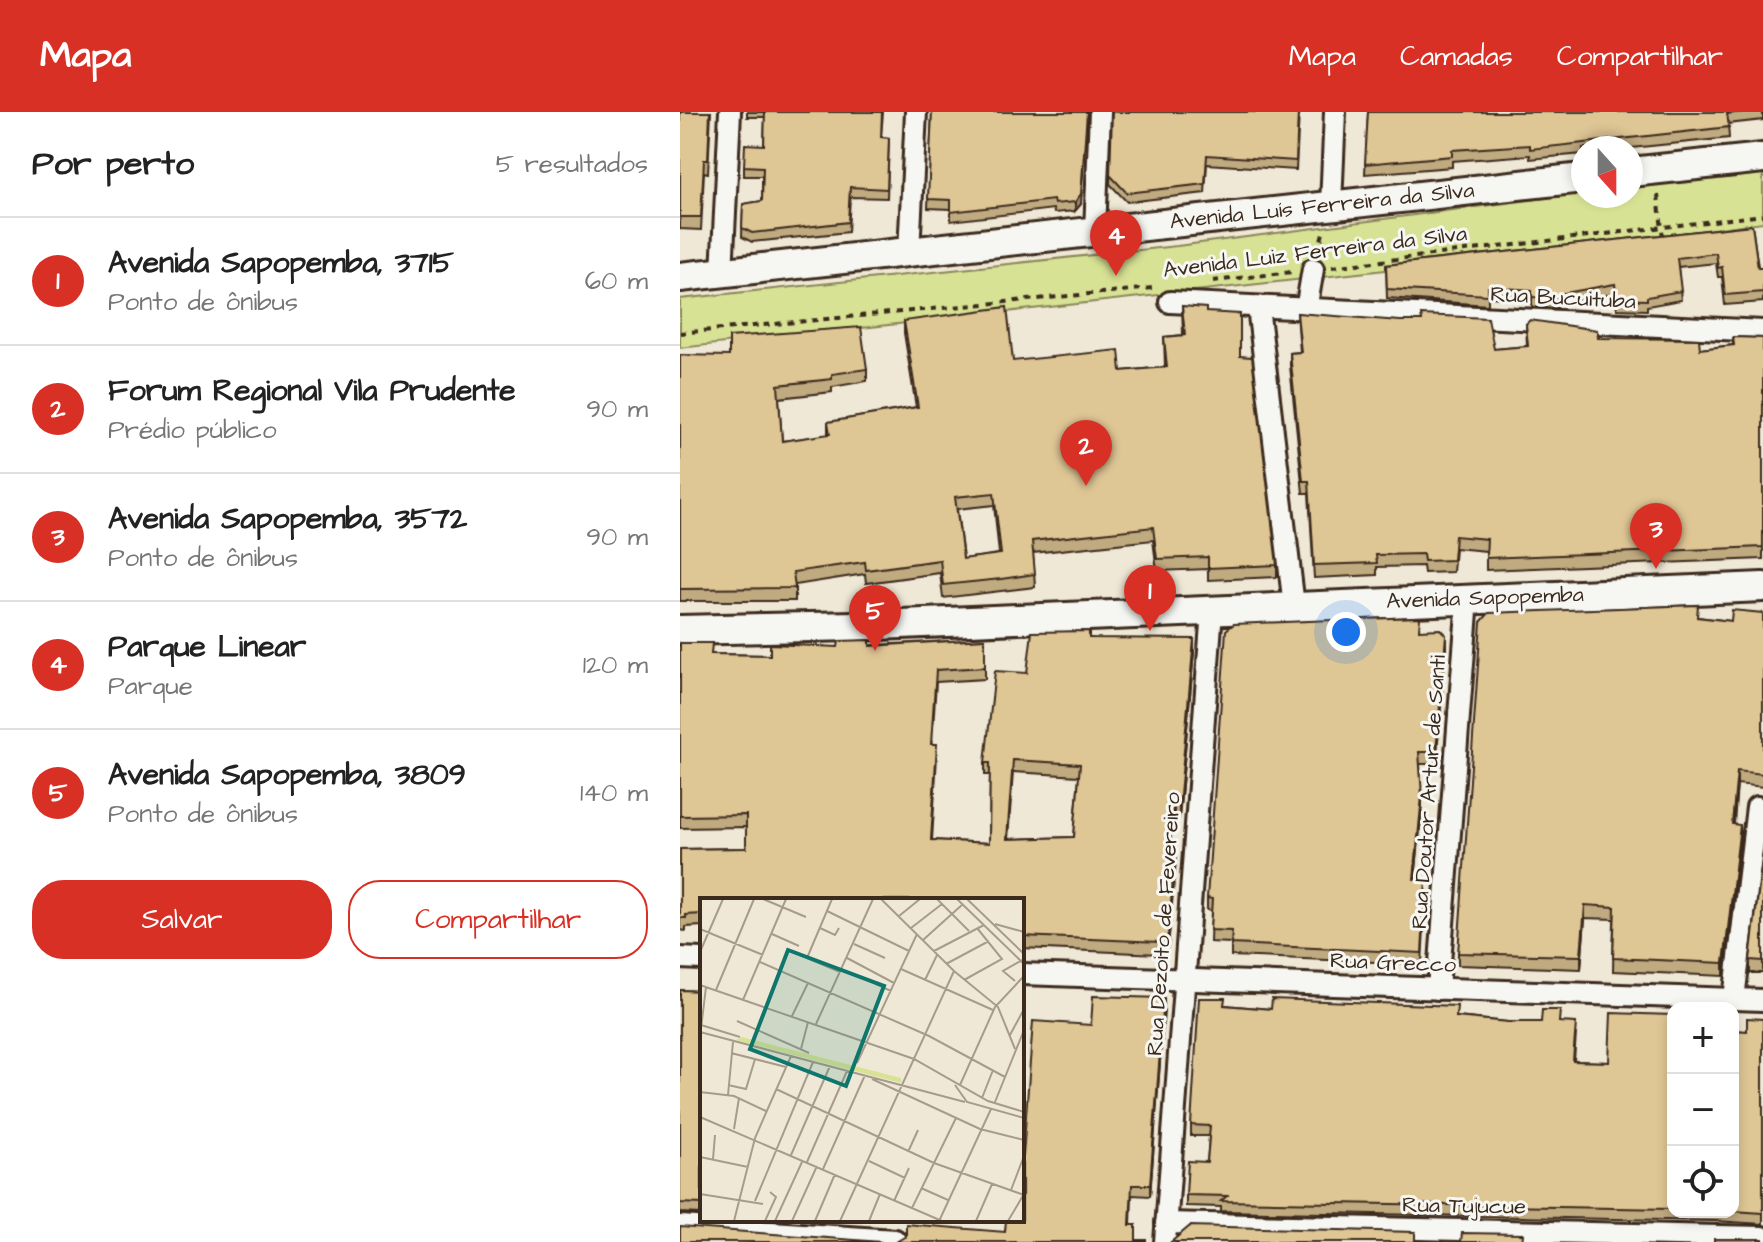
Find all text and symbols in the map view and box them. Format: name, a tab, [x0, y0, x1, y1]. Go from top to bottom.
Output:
text: Mapa	[40, 30, 131, 82]
text: Mapa	[1289, 37, 1356, 76]
text: Camadas	[1400, 37, 1513, 76]
text: Compartilhar	[1557, 37, 1723, 76]
north arrow	[1571, 136, 1643, 208]
text: Por perto	[32, 140, 194, 188]
text: 5 resultados	[496, 146, 648, 182]
street label: Avenida Luís Ferreira da Silva	[1168, 175, 1476, 237]
pin: 4	[1090, 210, 1142, 276]
street label: Avenida Luiz Ferreira da Silva	[1161, 218, 1469, 286]
text: Avenida Sapopemba, 3715	[108, 242, 454, 284]
text: 1	[56, 263, 60, 299]
text: 60 m	[585, 263, 648, 299]
street label: Rua Bucuituba	[1489, 279, 1637, 317]
text: Ponto de ônibus	[108, 284, 298, 320]
text: Forum Regional Vila Prudente	[108, 370, 516, 412]
text: 2	[51, 391, 65, 427]
text: 90 m	[586, 391, 648, 427]
text: Prédio público	[108, 412, 277, 448]
pin: 2	[1060, 420, 1112, 486]
text: Avenida Sapopemba, 3572	[108, 498, 467, 540]
pin: 3	[1630, 503, 1682, 569]
text: 3	[51, 519, 65, 555]
text: 90 m	[586, 519, 648, 555]
text: Ponto de ônibus	[108, 540, 298, 576]
pin: 1	[1124, 565, 1176, 631]
street label: Avenida Sapopemba	[1386, 579, 1584, 617]
pin: 5	[849, 585, 901, 651]
your location	[1326, 612, 1366, 652]
text: Parque Linear	[108, 626, 306, 668]
text: 4	[49, 647, 67, 683]
text: 120 m	[583, 647, 648, 683]
street label: Rua Doutor Artur de Santi	[1404, 654, 1454, 930]
text: Parque	[108, 668, 193, 704]
text: Avenida Sapopemba, 3809	[108, 754, 466, 796]
text: 5	[49, 775, 67, 811]
text: 140 m	[580, 775, 648, 811]
street label: Rua Dezoito de Fevereiro	[1139, 791, 1189, 1057]
text: Ponto de ônibus	[108, 796, 298, 832]
button: Salvar	[32, 880, 332, 959]
button: Compartilhar	[348, 880, 648, 959]
inset map	[700, 898, 1024, 1222]
street label: Rua Grecco	[1329, 945, 1457, 981]
map controls	[1667, 1002, 1739, 1218]
button: +	[1667, 1002, 1739, 1074]
button: −	[1667, 1074, 1739, 1146]
button: locate	[1667, 1146, 1739, 1218]
street label: Rua Tujucue	[1402, 1189, 1526, 1223]

